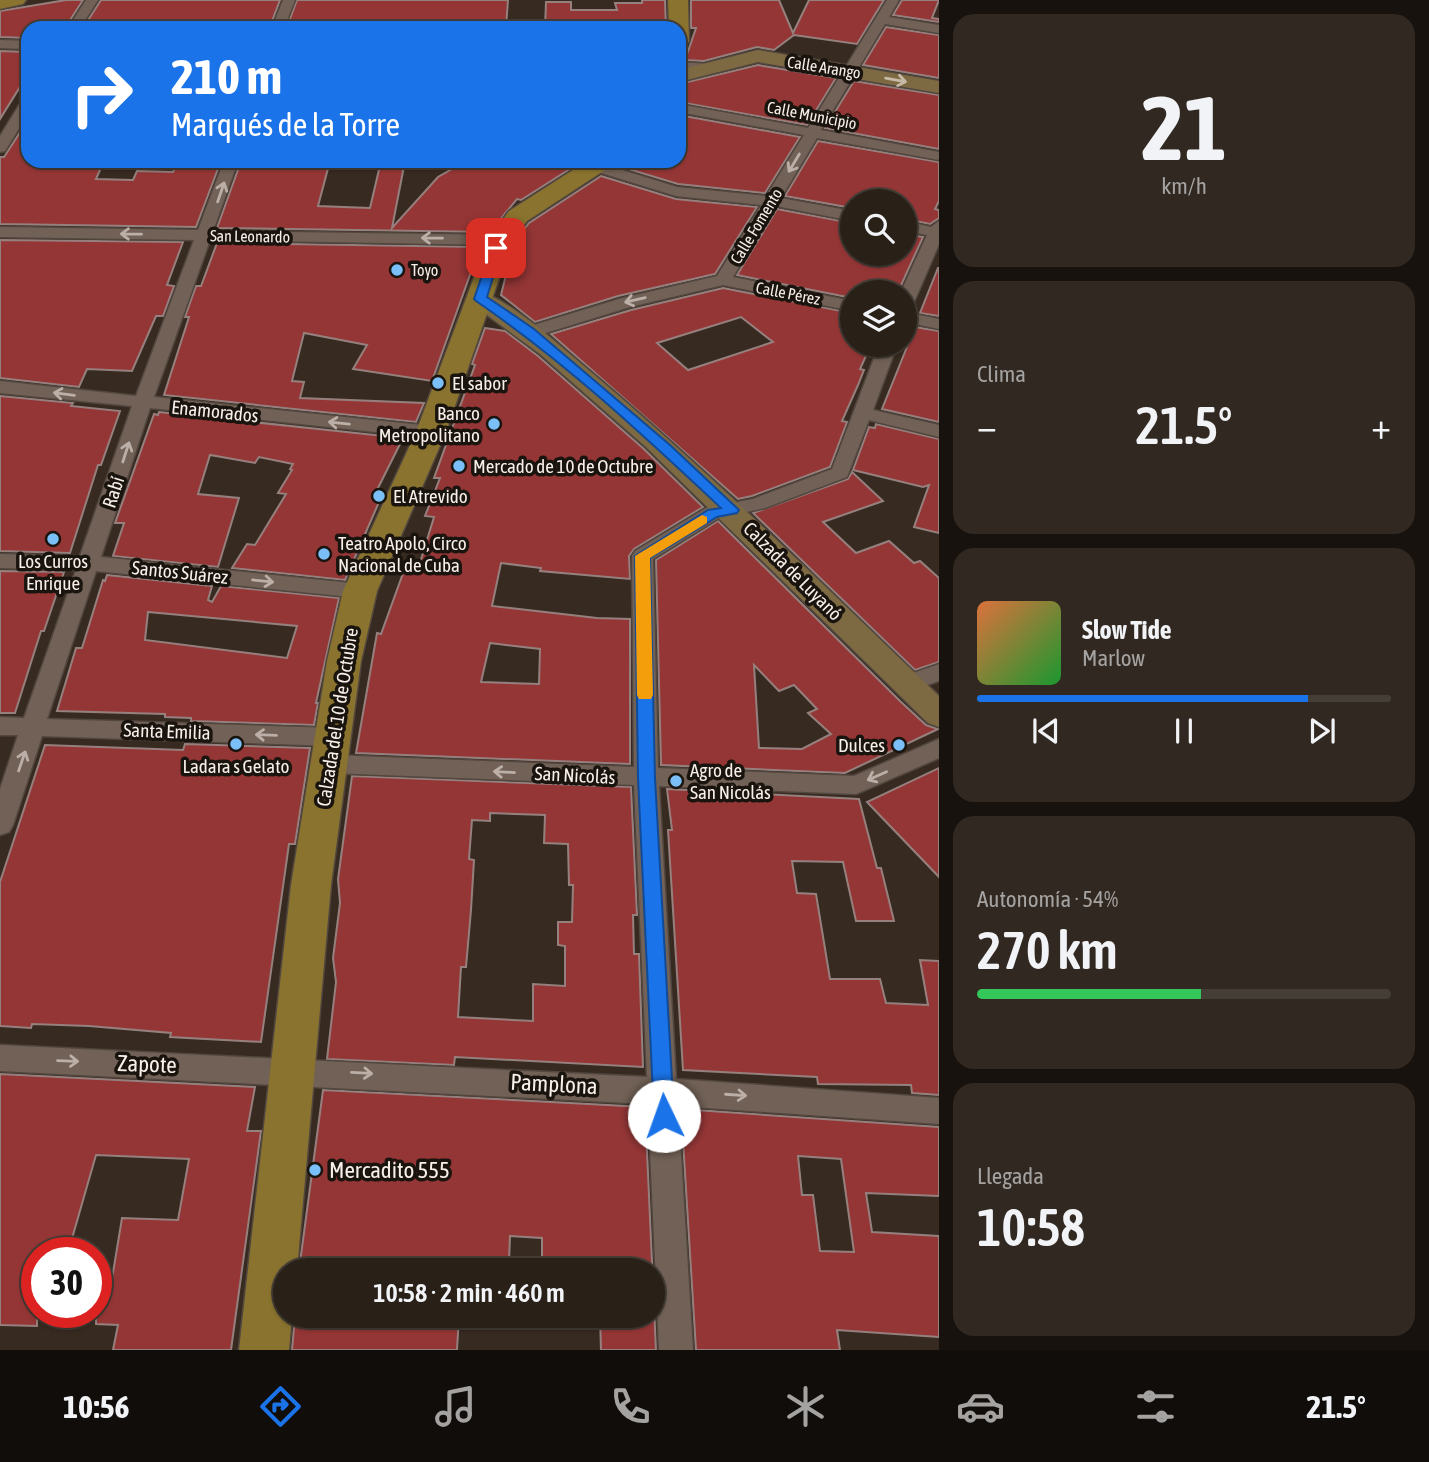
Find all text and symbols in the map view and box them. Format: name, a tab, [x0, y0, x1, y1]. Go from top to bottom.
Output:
text: 210 m	[171, 48, 282, 104]
icon: right	[56, 49, 147, 140]
street label: Calle Arango	[786, 52, 862, 83]
one-way arrow	[884, 73, 907, 87]
text: 21	[1141, 75, 1227, 179]
street label: Calle Municipio	[766, 98, 858, 133]
text: Marqués de la Torre	[171, 106, 400, 143]
one-way arrow	[787, 153, 801, 173]
text: km/h	[1161, 173, 1207, 199]
one-way arrow	[216, 182, 228, 204]
street label: Calle Fomento	[727, 185, 785, 267]
map controls	[840, 189, 917, 357]
button: search	[840, 189, 917, 266]
pin	[466, 218, 526, 278]
street label: San Leonardo	[210, 226, 290, 246]
one-way arrow	[119, 227, 142, 241]
icon: arrive	[477, 229, 515, 267]
one-way arrow	[420, 231, 443, 245]
place label: Toyo	[411, 261, 438, 280]
marker: Toyo	[389, 262, 405, 278]
street label: Calle Pérez	[754, 278, 822, 308]
button: layers	[840, 280, 917, 357]
one-way arrow	[624, 294, 647, 308]
text: Clima	[977, 361, 1026, 387]
place label: El sabor	[452, 372, 507, 394]
marker: El sabor	[430, 375, 446, 391]
one-way arrow	[53, 388, 75, 401]
street label: Enamorados	[170, 395, 260, 427]
text: 21.5°	[1136, 395, 1232, 455]
place label: Banco Metropolitano	[379, 402, 480, 446]
text: −	[977, 404, 997, 447]
text: +	[1371, 404, 1391, 447]
one-way arrow	[328, 416, 350, 429]
marker: Banco Metropolitano	[486, 416, 502, 432]
one-way arrow	[120, 441, 133, 463]
place label: Mercado de 10 de Octubre	[473, 455, 653, 477]
marker: Mercado de 10 de Octubre	[451, 458, 467, 474]
street label: Rabí	[98, 474, 128, 510]
place label: El Atrevido	[393, 485, 468, 507]
marker: El Atrevido	[371, 488, 387, 504]
street label: Calzada de Luyanó	[739, 517, 847, 625]
marker: Los Curros Enrique	[45, 531, 61, 547]
place label: Teatro Apolo, Circo Nacional de Cuba	[338, 532, 467, 576]
marker: Teatro Apolo, Circo Nacional de Cuba	[316, 546, 332, 562]
place label: Los Curros Enrique	[18, 550, 88, 594]
street label: Santos Suárez	[131, 556, 229, 588]
one-way arrow	[251, 575, 274, 588]
text: Slow Tide	[1082, 615, 1172, 645]
street label: Calzada del 10 de Octubre	[312, 626, 362, 808]
text: Marlow	[1082, 645, 1145, 671]
icon: previous	[1027, 712, 1065, 750]
icon: pause	[1165, 712, 1203, 750]
icon: next	[1303, 712, 1341, 750]
street label: Santa Emilia	[123, 718, 211, 744]
one-way arrow	[254, 728, 277, 741]
place label: Dulces	[838, 734, 885, 756]
marker: Ladara s Gelato	[228, 736, 244, 752]
marker: Dulces	[891, 737, 907, 753]
one-way arrow	[17, 750, 30, 772]
place label: Ladara s Gelato	[183, 755, 289, 777]
place label: Agro de San Nicolás	[690, 759, 771, 803]
street label: San Nicolás	[534, 762, 616, 788]
one-way arrow	[493, 765, 516, 778]
one-way arrow	[866, 770, 888, 783]
marker: Agro de San Nicolás	[668, 773, 684, 789]
text: Autonomía · 54%	[977, 886, 1118, 912]
text: 270 km	[977, 920, 1118, 980]
street label: Zapote	[117, 1050, 177, 1078]
one-way arrow	[56, 1054, 79, 1067]
one-way arrow	[350, 1067, 373, 1080]
street label: Pamplona	[510, 1069, 598, 1099]
position arrow	[627, 1079, 701, 1153]
one-way arrow	[724, 1089, 746, 1102]
place label: Mercadito 555	[329, 1157, 450, 1183]
marker: Mercadito 555	[307, 1162, 323, 1178]
text: Llegada	[977, 1163, 1044, 1189]
text: 10:58	[977, 1197, 1085, 1257]
speed limit sign: 30	[21, 1237, 112, 1328]
text: 10:58 · 2 min · 460 m	[373, 1278, 565, 1308]
icon: directions	[256, 1382, 305, 1431]
icon: music	[431, 1382, 480, 1431]
icon: phone	[606, 1382, 655, 1431]
icon: climate	[781, 1382, 830, 1431]
icon: car	[956, 1382, 1005, 1431]
icon: filters	[1131, 1382, 1180, 1431]
text: 10:56	[63, 1388, 130, 1425]
text: 21.5°	[1306, 1388, 1366, 1425]

